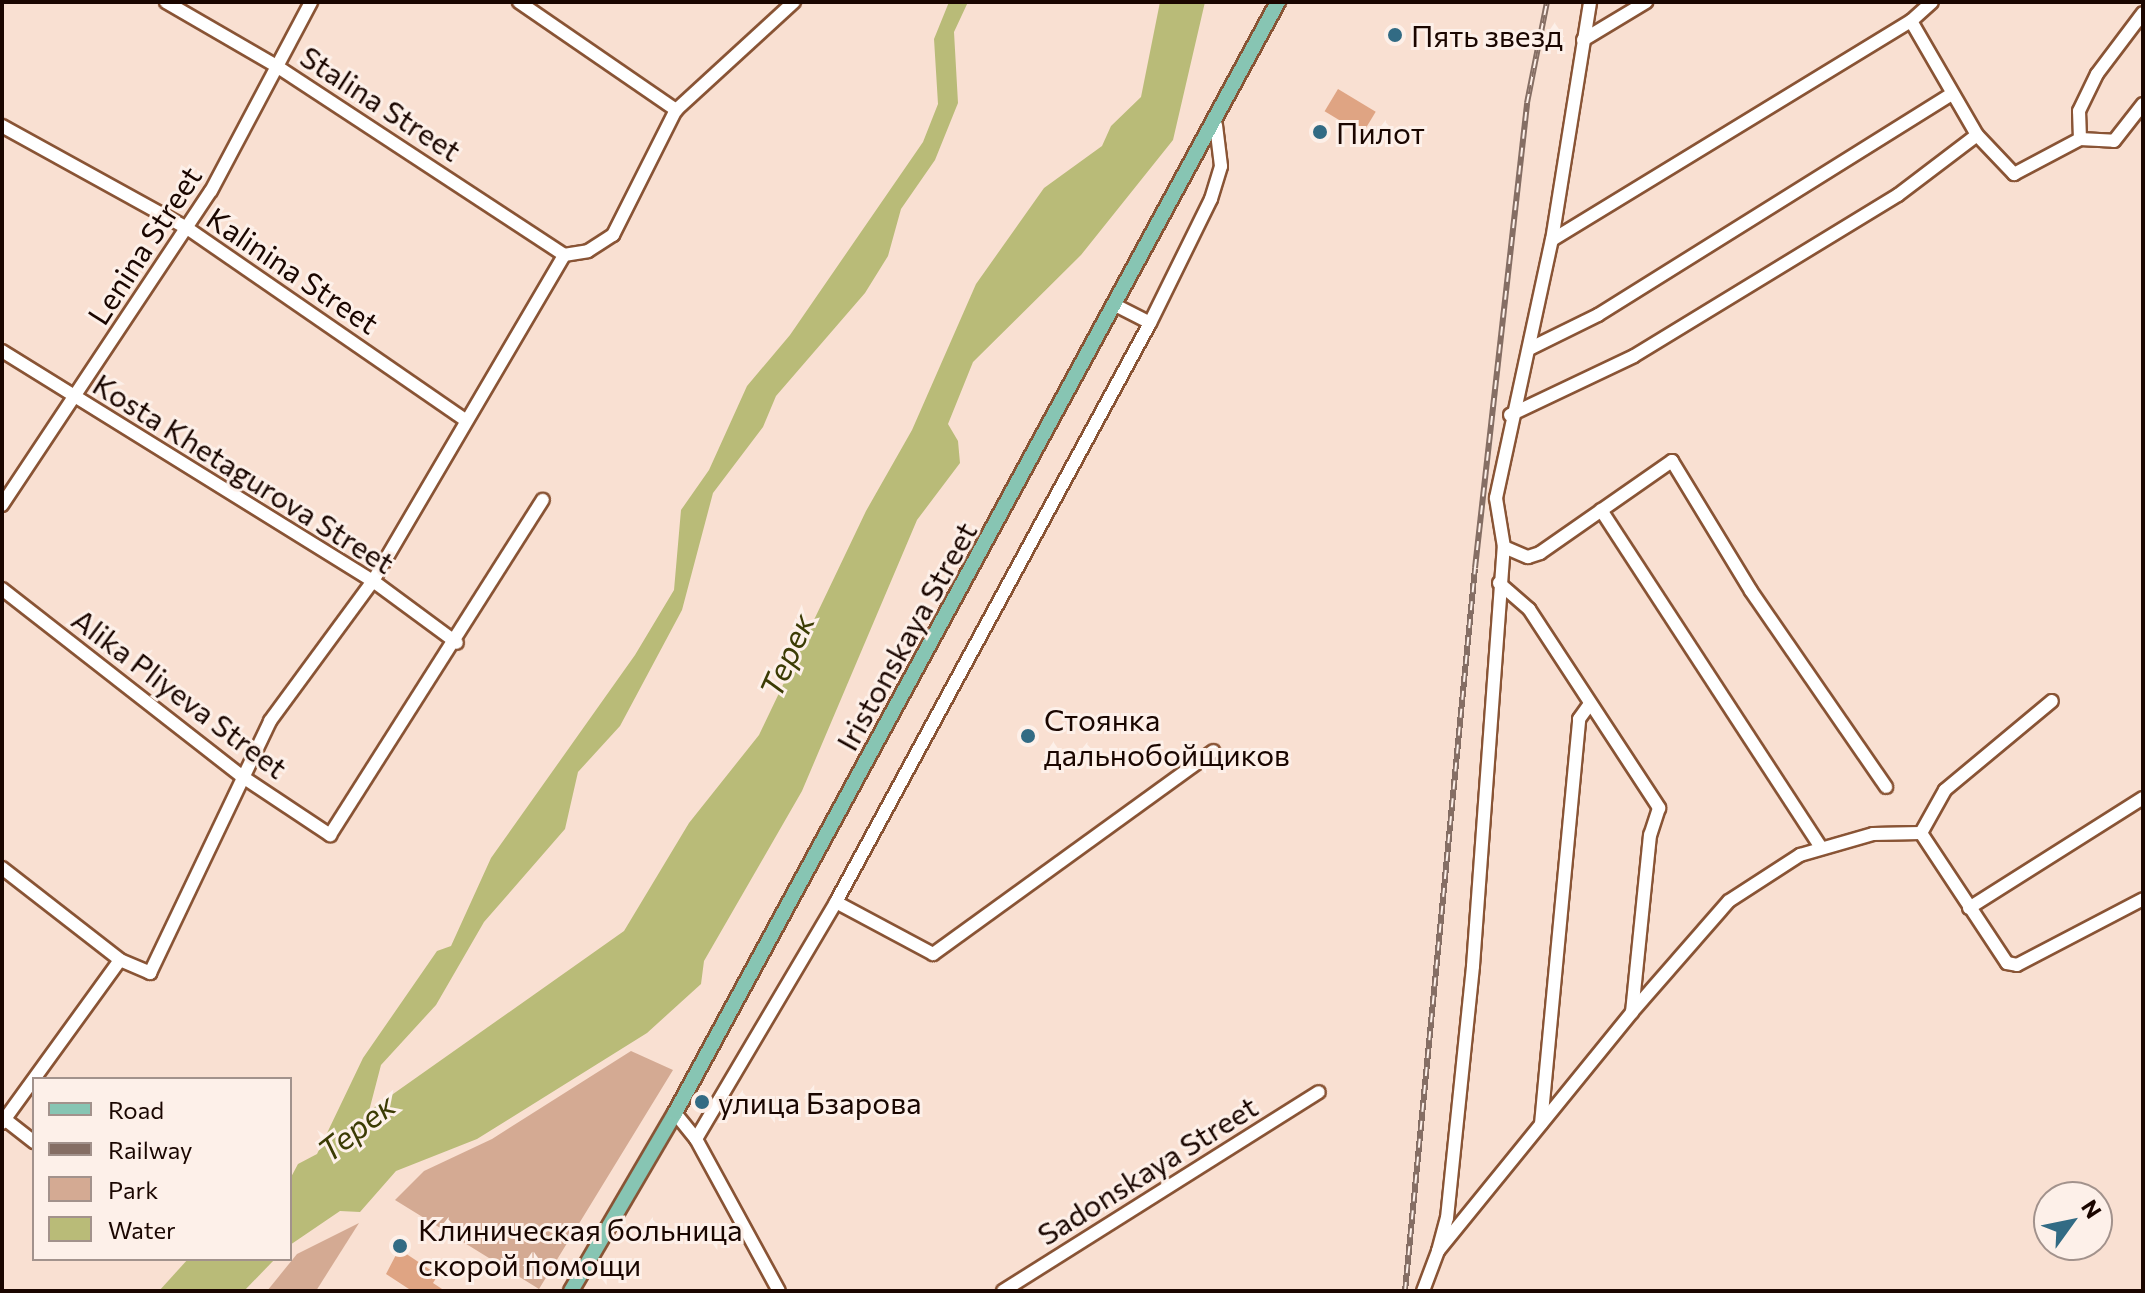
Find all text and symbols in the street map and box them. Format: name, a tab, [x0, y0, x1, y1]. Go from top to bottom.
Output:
place label: Пять звезд	[1411, 17, 1563, 53]
marker: Пять звезд	[1386, 26, 1404, 44]
street label: Stalina Street	[294, 38, 468, 168]
place label: Пилот	[1336, 114, 1425, 150]
marker: Пилот	[1311, 123, 1329, 141]
street label: Lenina Street	[80, 159, 208, 331]
street label: Kalinina Street	[200, 199, 386, 341]
street label: Kosta Khetagurova Street	[87, 366, 401, 580]
street label: Iristonskaya Street	[828, 516, 984, 756]
street label: Alika Pliyeva Street	[65, 600, 295, 786]
water label: Терек	[751, 607, 821, 703]
place label: Стоянка дальнобойщиков	[1044, 701, 1290, 772]
marker: Стоянка дальнобойщиков	[1019, 727, 1037, 745]
legend	[32, 1077, 292, 1261]
place label: улица Бзарова	[718, 1084, 922, 1120]
water label: Терек	[310, 1085, 402, 1169]
street label: Sadonskaya Street	[1030, 1088, 1264, 1252]
marker: улица Бзарова	[693, 1093, 711, 1111]
text: Road	[108, 1095, 164, 1124]
text: Railway	[108, 1135, 193, 1164]
text: Park	[108, 1175, 158, 1204]
north arrow	[2033, 1181, 2113, 1261]
text: N	[2076, 1194, 2108, 1223]
place label: Клиническая больница скорой помощи	[418, 1211, 743, 1282]
text: Water	[108, 1215, 176, 1244]
marker: Клиническая больница скорой помощи	[389, 1235, 411, 1257]

